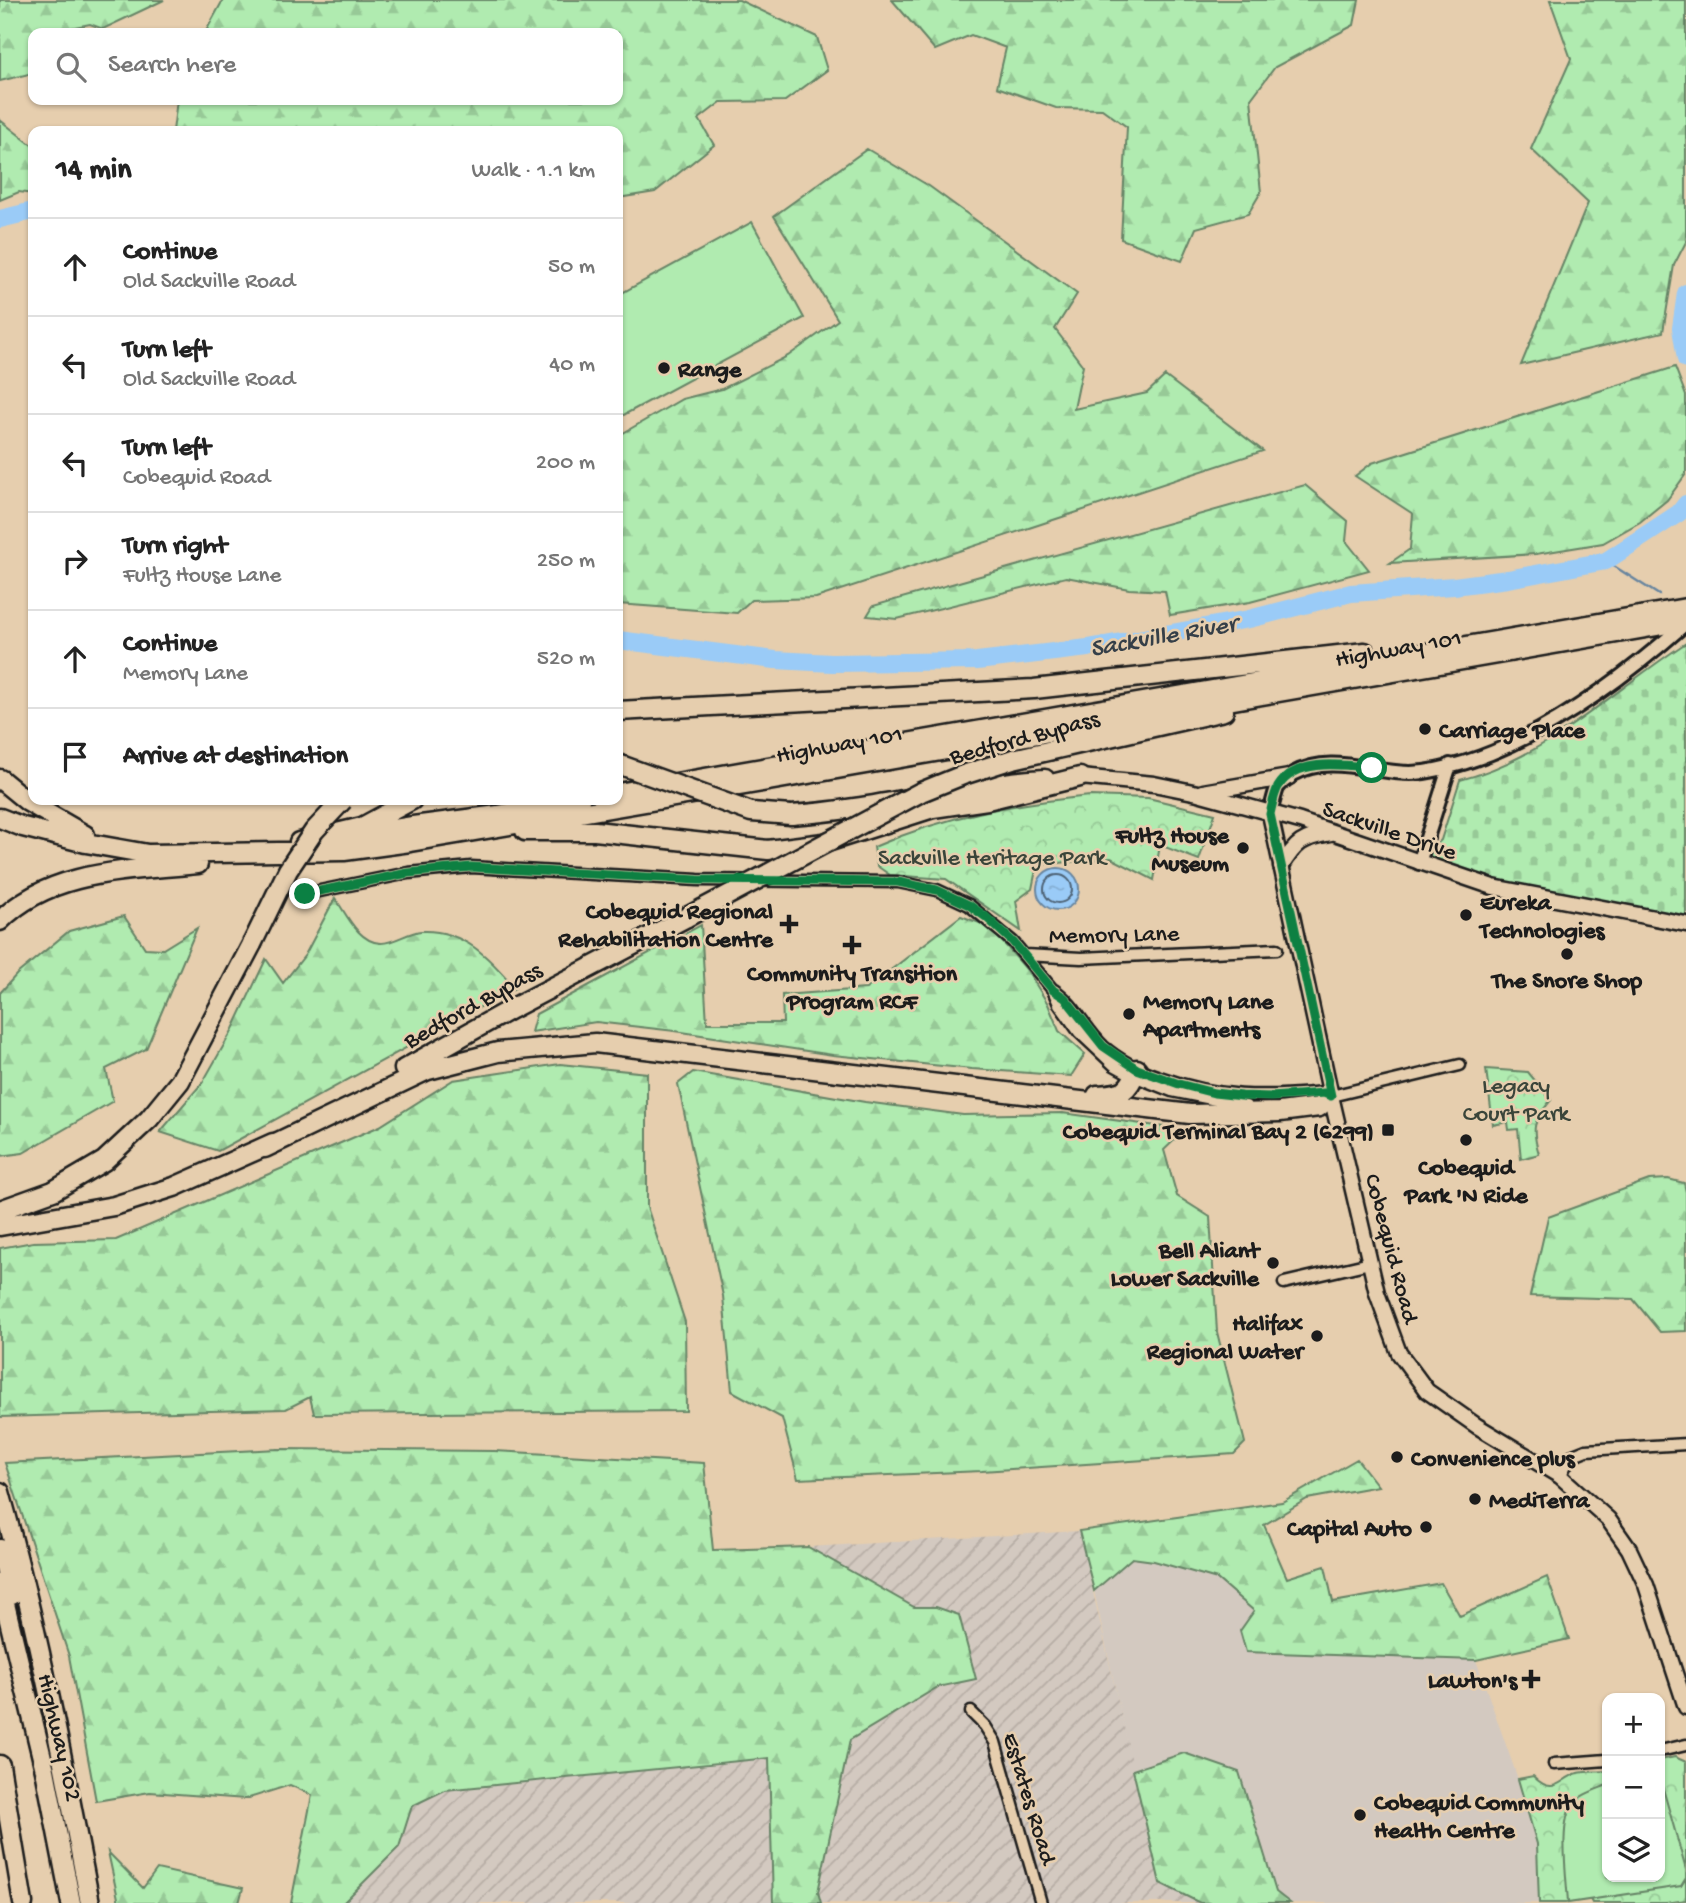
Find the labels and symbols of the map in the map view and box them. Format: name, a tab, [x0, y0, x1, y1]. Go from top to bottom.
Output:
place label: Range	[677, 357, 743, 386]
marker: Range	[656, 360, 672, 376]
water label: Sackville River	[1088, 609, 1244, 667]
street label: Highway 101	[1333, 625, 1464, 676]
street label: Bedford Bypass	[946, 705, 1104, 774]
place label: Carriage Place	[1439, 718, 1587, 747]
street label: Highway 101	[774, 721, 905, 772]
marker: Carriage Place	[1417, 721, 1433, 737]
route start	[1356, 752, 1387, 783]
street label: Sackville Drive	[1318, 796, 1460, 869]
place label: Fultz House Museum	[1114, 823, 1231, 880]
marker: Fultz House Museum	[1235, 840, 1251, 856]
park label: Sackville Heritage Park	[878, 845, 1108, 874]
route end	[289, 878, 320, 909]
place label: Eureka Technologies	[1478, 890, 1606, 947]
place label: Cobequid Regional Rehabilitation Centre	[557, 899, 775, 956]
marker: Eureka Technologies	[1458, 907, 1474, 923]
marker: Cobequid Regional Rehabilitation Centre	[779, 914, 799, 934]
street label: Memory Lane	[1049, 921, 1180, 952]
marker: Community Transition Program RCF	[842, 935, 862, 955]
marker: The Snore Shop	[1559, 946, 1575, 962]
street label: Bedford Bypass	[399, 957, 549, 1057]
place label: Community Transition Program RCF	[747, 961, 958, 1018]
place label: The Snore Shop	[1490, 968, 1642, 997]
place label: Memory Lane Apartments	[1142, 989, 1275, 1046]
marker: Memory Lane Apartments	[1121, 1006, 1137, 1022]
park label: Legacy Court Park	[1463, 1073, 1572, 1130]
place label: Cobequid Terminal Bay 2 (6299)	[1063, 1119, 1374, 1148]
marker: Cobequid Terminal Bay 2 (6299)	[1380, 1122, 1396, 1138]
marker: Cobequid Park 'N Ride	[1458, 1132, 1474, 1148]
place label: Cobequid Park 'N Ride	[1402, 1155, 1529, 1212]
street label: Cobequid Road	[1356, 1171, 1424, 1329]
place label: Bell Aliant Lower Sackville	[1111, 1238, 1261, 1295]
marker: Bell Aliant Lower Sackville	[1265, 1255, 1281, 1271]
place label: Halifax Regional Water	[1146, 1311, 1306, 1368]
marker: Halifax Regional Water	[1309, 1328, 1325, 1344]
place label: Convenience plus	[1411, 1446, 1576, 1475]
marker: Convenience plus	[1389, 1449, 1405, 1465]
place label: MediTerra	[1489, 1488, 1591, 1517]
marker: MediTerra	[1467, 1491, 1483, 1507]
place label: Capital Auto	[1287, 1516, 1413, 1545]
marker: Capital Auto	[1418, 1519, 1434, 1535]
place label: Lawton's	[1428, 1668, 1518, 1697]
street label: Highway 102	[29, 1671, 86, 1805]
marker: Lawton's	[1523, 1671, 1539, 1687]
street label: Estates Road	[994, 1730, 1062, 1870]
place label: Cobequid Community Health Centre	[1374, 1790, 1584, 1847]
marker: Cobequid Community Health Centre	[1352, 1807, 1368, 1823]

